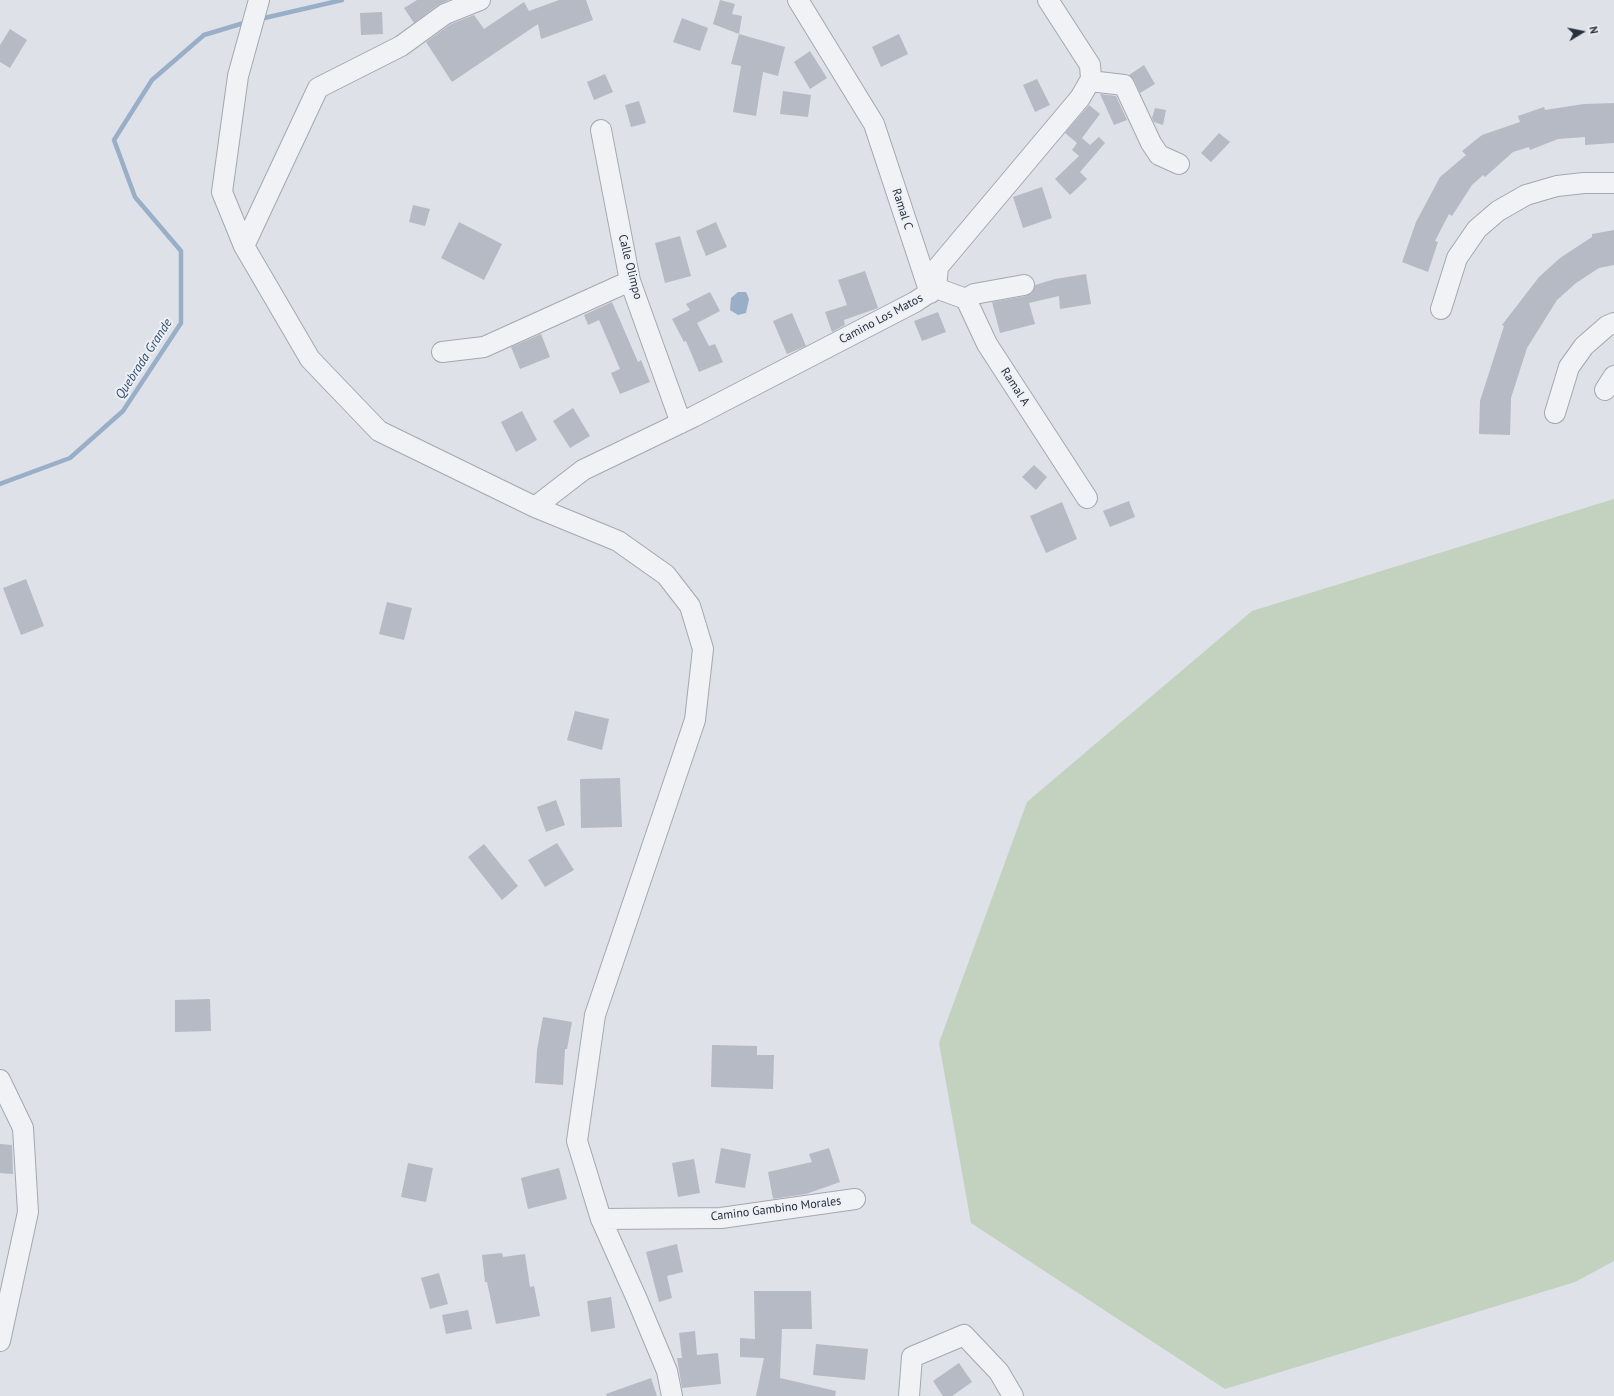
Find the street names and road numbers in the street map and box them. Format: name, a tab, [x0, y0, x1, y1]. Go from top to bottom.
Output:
street label: Ramal C	[889, 187, 915, 231]
street label: Calle Olimpo	[615, 233, 645, 301]
street label: Camino Los Matos	[837, 291, 925, 347]
street label: Ramal A	[997, 365, 1033, 409]
street label: Camino Gambino Morales	[710, 1194, 842, 1224]

